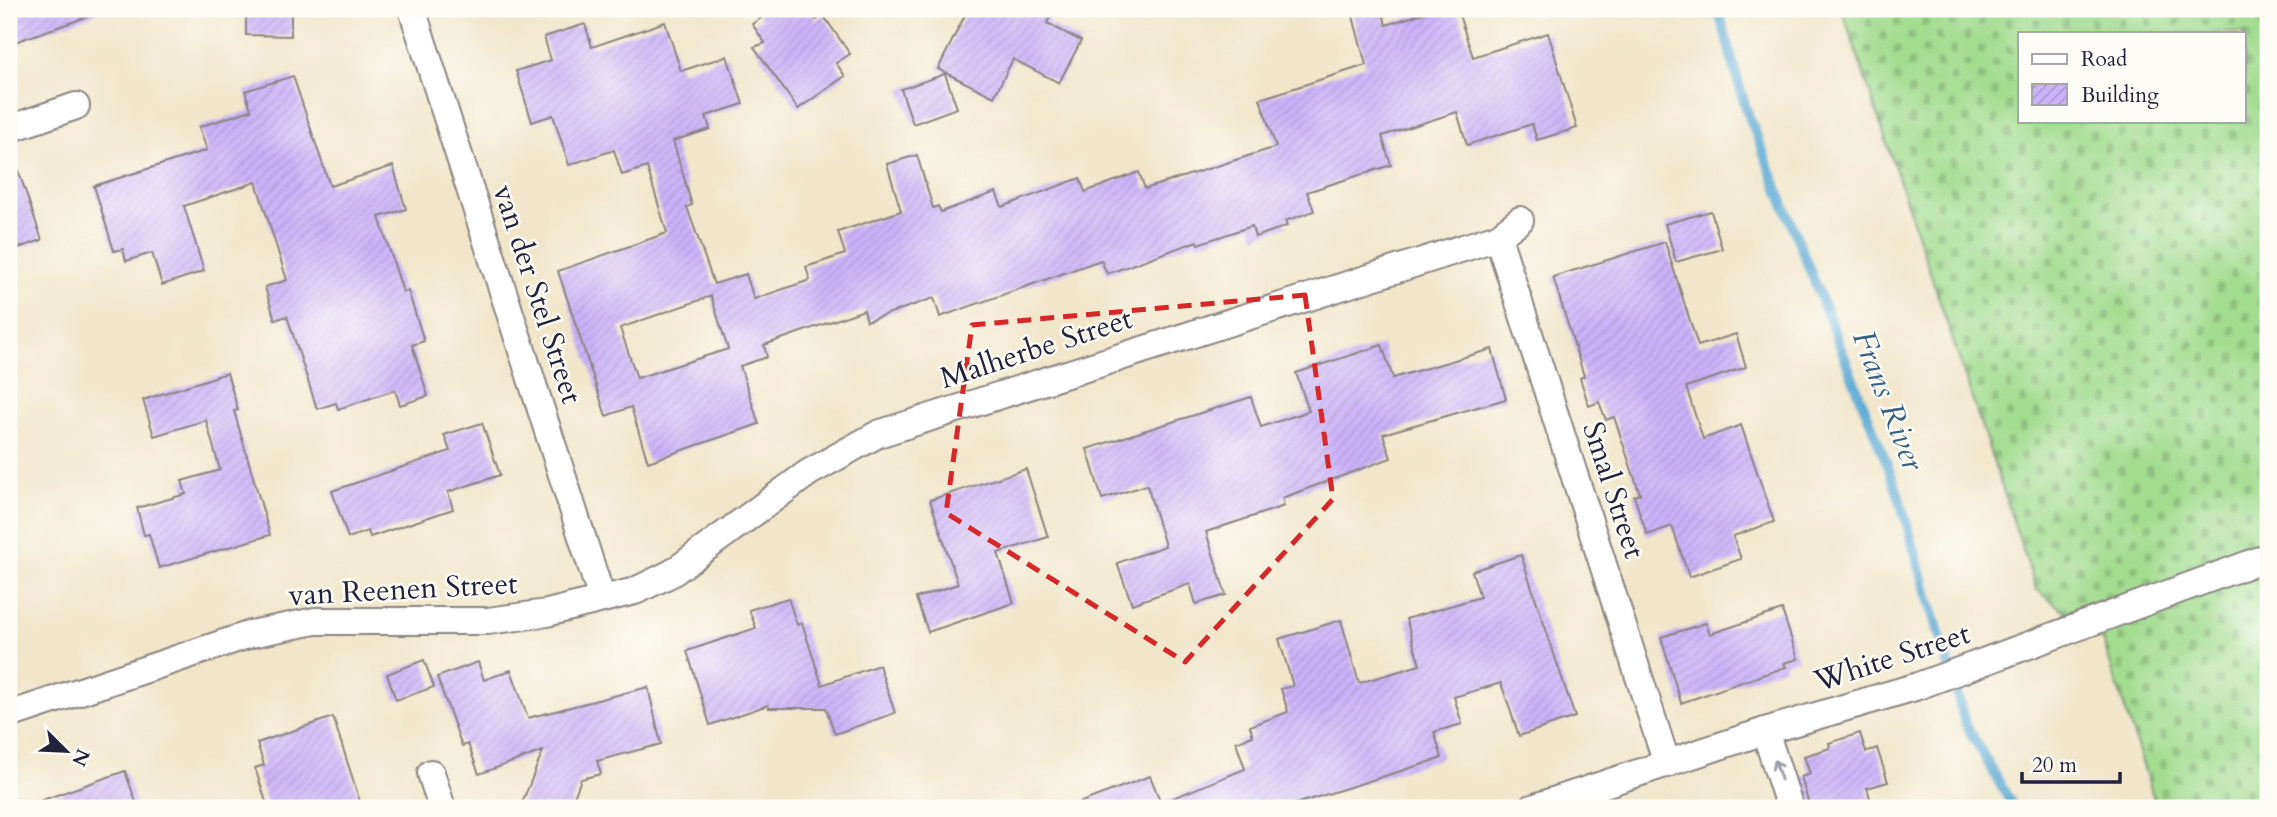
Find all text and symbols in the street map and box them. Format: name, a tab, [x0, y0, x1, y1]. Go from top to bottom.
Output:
legend	[2018, 32, 2246, 122]
text: Road	[2081, 45, 2127, 74]
text: Building	[2081, 81, 2159, 110]
street label: van der Stel Street	[483, 179, 592, 409]
street label: Malherbe Street	[935, 298, 1138, 399]
water label: Frans River	[1841, 324, 1935, 478]
street label: Smal Street	[1572, 417, 1655, 564]
street label: van Reenen Street	[287, 563, 519, 616]
street label: White Street	[1808, 613, 1976, 702]
north arrow	[32, 716, 102, 786]
scale bar	[2022, 740, 2120, 784]
text: N	[65, 745, 96, 771]
text: 20 m	[2032, 751, 2077, 780]
one-way arrow	[1770, 759, 1783, 781]

